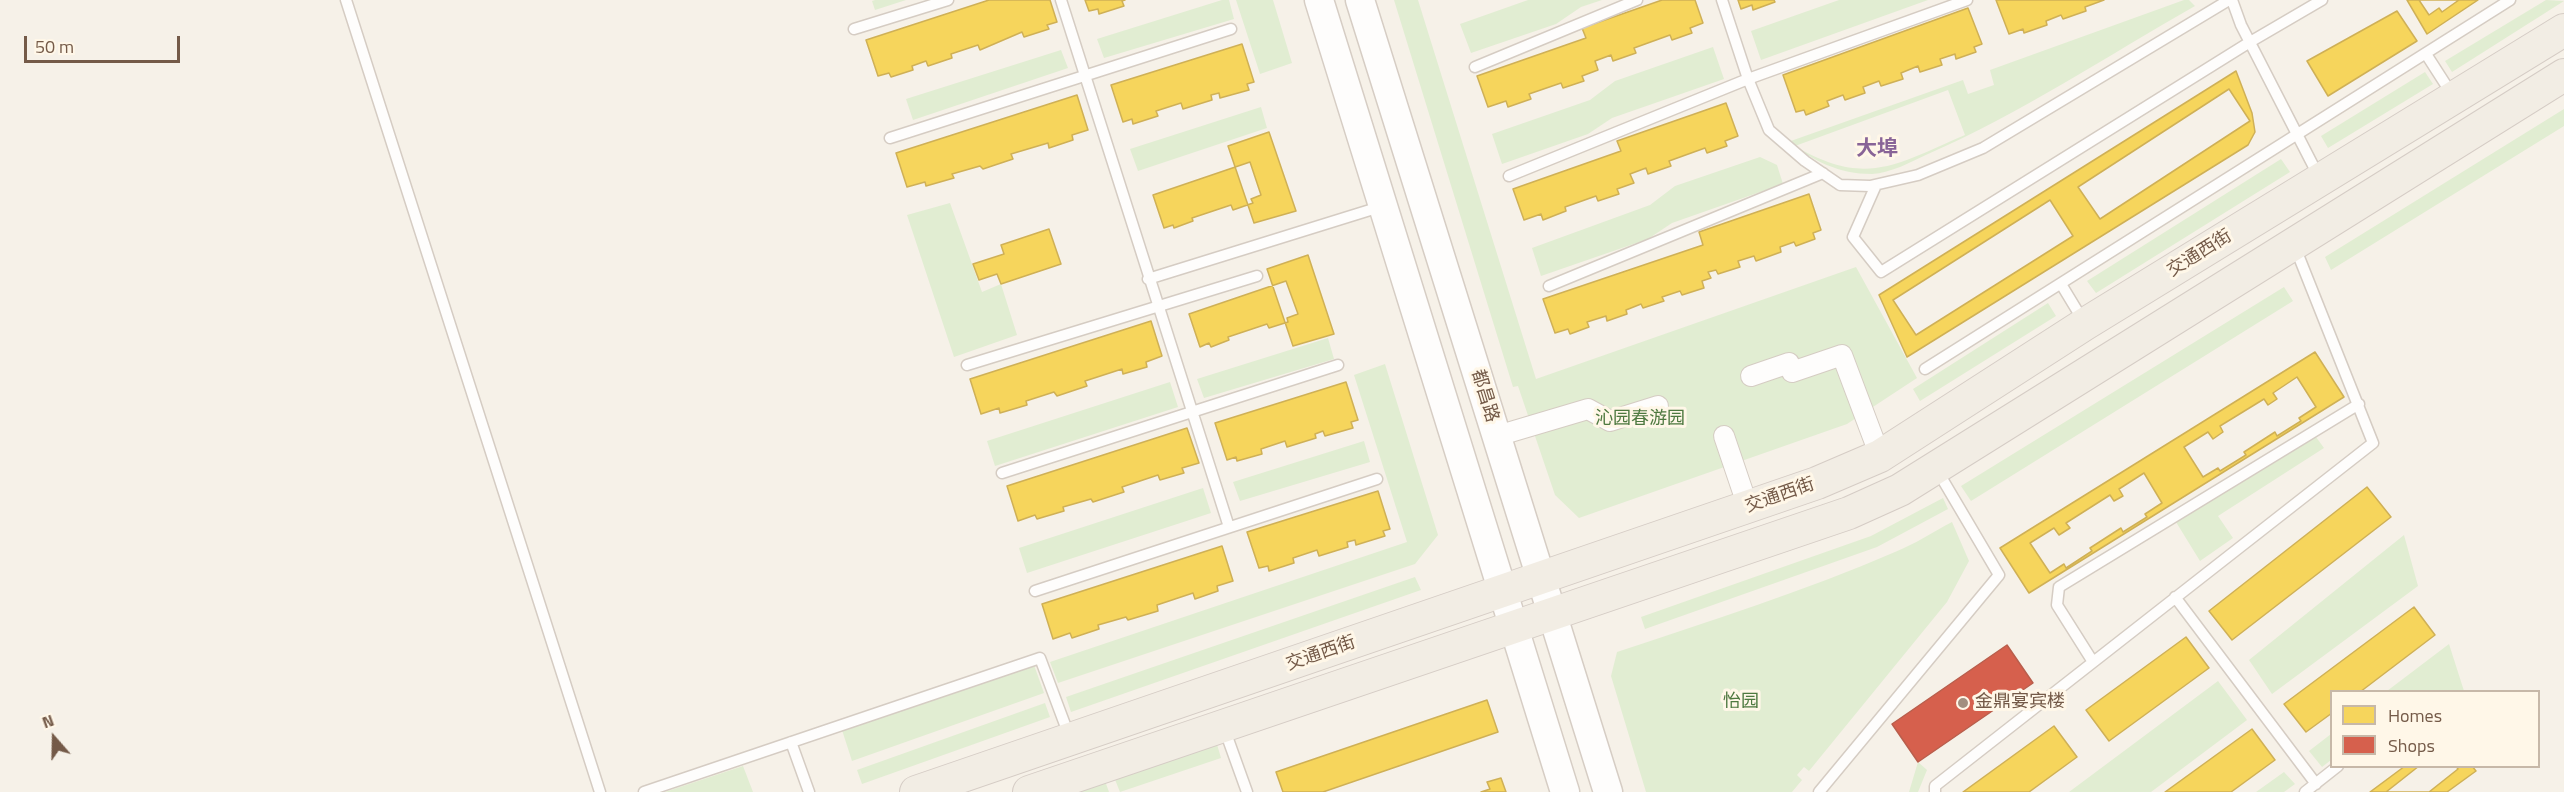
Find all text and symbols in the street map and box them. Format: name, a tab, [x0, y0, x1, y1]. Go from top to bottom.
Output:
scale bar	[27, 24, 183, 62]
text: 50 m	[35, 33, 74, 60]
district label: 大埠	[1856, 137, 1898, 163]
street label: 交通西街	[2164, 226, 2236, 282]
street label: 都昌路	[1466, 367, 1502, 425]
park label: 沁园春游园	[1595, 409, 1685, 431]
street label: 交通西街	[1742, 474, 1818, 518]
street label: 交通西街	[1283, 632, 1359, 676]
legend	[2330, 690, 2540, 768]
park label: 怡园	[1723, 692, 1759, 714]
place label: 金鼎宴宾楼	[1975, 692, 2065, 714]
marker: 金鼎宴宾楼	[1956, 696, 1970, 710]
text: Homes	[2388, 702, 2442, 729]
north arrow	[24, 708, 84, 768]
text: N	[39, 708, 57, 734]
text: Shops	[2388, 732, 2435, 759]

